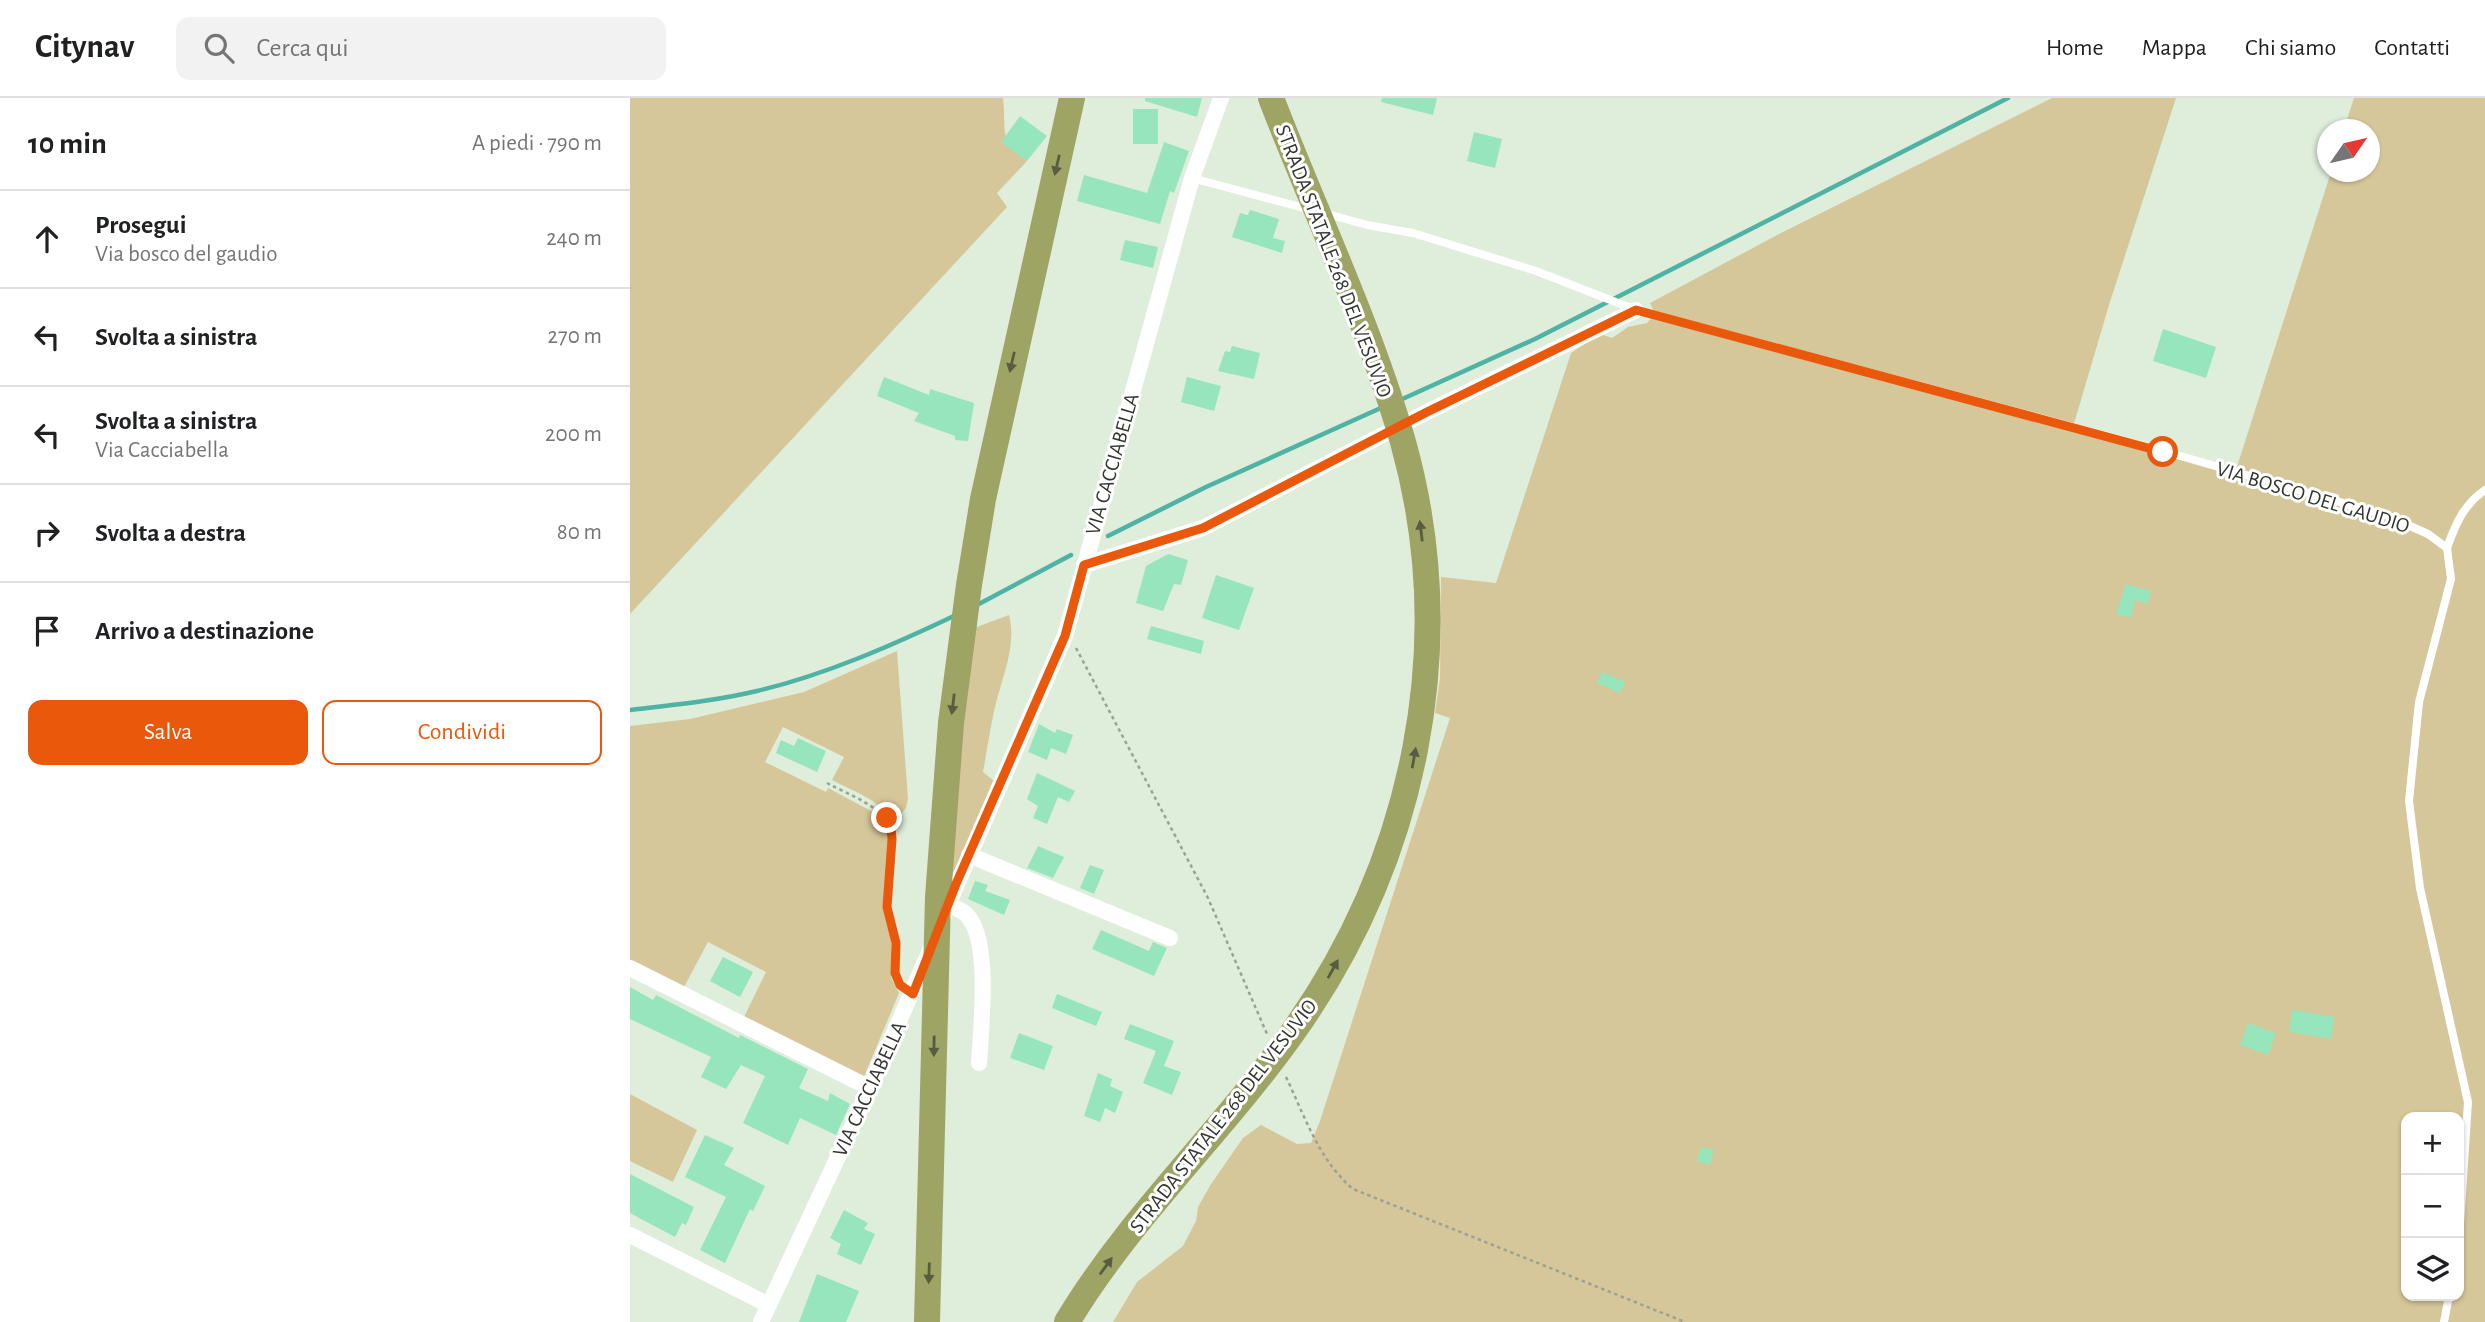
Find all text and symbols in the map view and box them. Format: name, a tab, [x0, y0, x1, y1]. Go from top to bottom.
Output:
search box	[176, 17, 666, 80]
icon: search	[200, 29, 238, 67]
text: Citynav	[35, 31, 134, 64]
text: Cerca qui	[256, 35, 349, 61]
text: Home	[2046, 36, 2104, 60]
text: Mappa	[2142, 36, 2207, 60]
text: Chi siamo	[2245, 36, 2336, 60]
text: Contatti	[2374, 36, 2450, 60]
north arrow	[2317, 119, 2380, 182]
street label: STRADA STATALE 268 DEL VESUVIO	[1272, 122, 1395, 400]
text: 10 min	[28, 129, 107, 159]
text: A piedi · 790 m	[472, 132, 602, 155]
one-way arrow	[1051, 154, 1062, 176]
text: Prosegui	[95, 212, 186, 238]
icon: ahead	[28, 220, 66, 258]
text: 240 m	[546, 227, 602, 250]
text: Via bosco del gaudio	[95, 243, 278, 266]
icon: left	[28, 318, 66, 356]
text: Svolta a sinistra	[95, 324, 257, 350]
text: 270 m	[548, 325, 602, 348]
one-way arrow	[1007, 351, 1018, 373]
street label: VIA CACCIABELLA	[1082, 391, 1143, 537]
text: Svolta a sinistra	[95, 408, 257, 434]
icon: left	[28, 416, 66, 454]
text: 200 m	[545, 423, 602, 446]
route start	[2147, 436, 2178, 467]
text: Via Cacciabella	[95, 439, 229, 462]
street label: VIA BOSCO DEL GAUDIO	[2214, 458, 2412, 537]
icon: right	[28, 514, 66, 552]
text: Svolta a destra	[95, 520, 246, 546]
one-way arrow	[1415, 520, 1426, 542]
text: 80 m	[557, 521, 602, 544]
icon: arrive	[28, 612, 66, 650]
text: Arrivo a destinazione	[95, 618, 314, 644]
one-way arrow	[948, 693, 959, 715]
button: Salva	[28, 700, 308, 765]
button: Condividi	[322, 700, 602, 765]
one-way arrow	[1408, 747, 1419, 769]
route end	[871, 802, 902, 833]
one-way arrow	[1327, 960, 1339, 979]
street label: STRADA STATALE 268 DEL VESUVIO	[1126, 996, 1321, 1237]
street label: VIA CACCIABELLA	[829, 1018, 910, 1160]
one-way arrow	[928, 1035, 940, 1057]
map controls	[2401, 1112, 2464, 1301]
button: +	[2401, 1112, 2464, 1175]
button: −	[2401, 1175, 2464, 1238]
button: layers	[2401, 1238, 2464, 1301]
one-way arrow	[1098, 1257, 1112, 1275]
one-way arrow	[923, 1262, 934, 1284]

